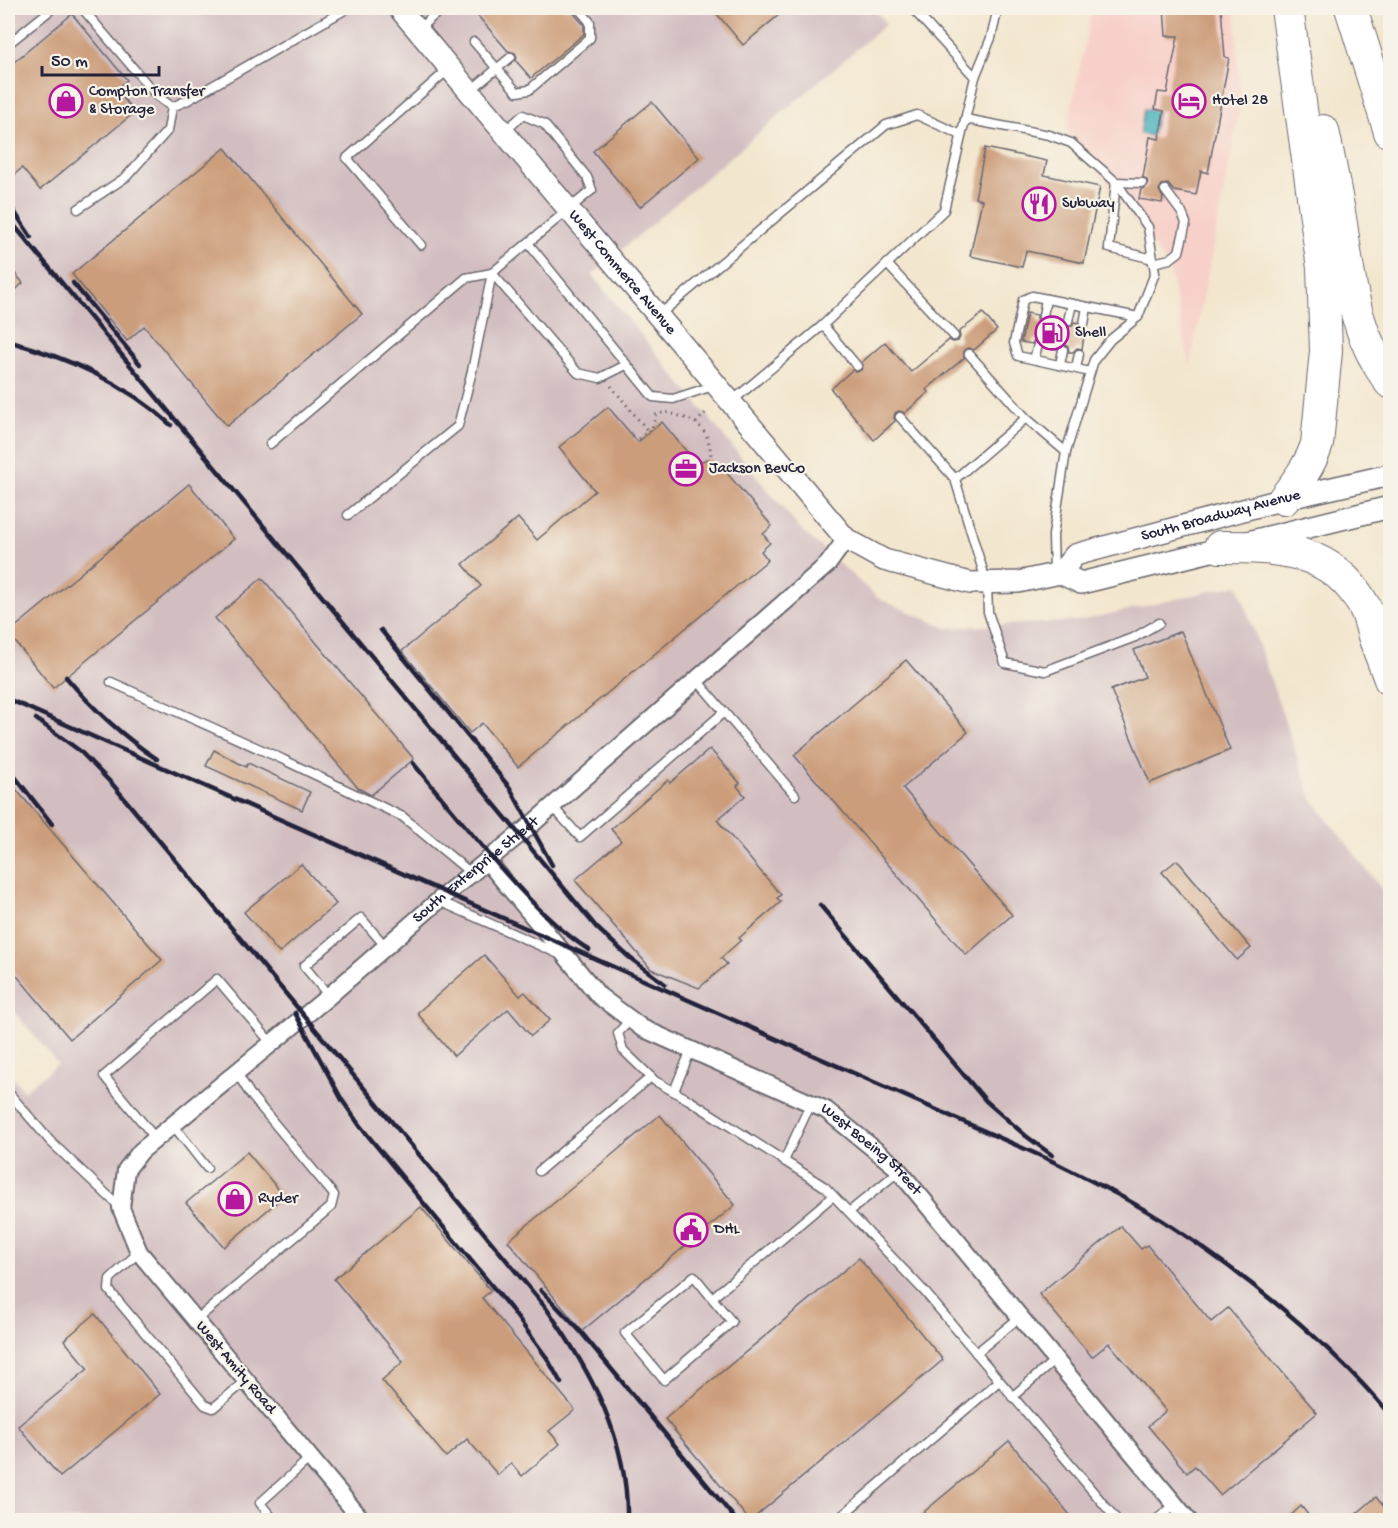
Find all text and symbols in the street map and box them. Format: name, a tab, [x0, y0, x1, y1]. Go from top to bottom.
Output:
scale bar	[42, 39, 159, 77]
text: 50 m	[51, 52, 88, 73]
shop icon: Compton Transfer & Storage	[48, 83, 84, 119]
place label: Compton Transfer & Storage	[89, 83, 206, 120]
hotel icon: Hotel 28	[1171, 83, 1207, 119]
place label: Hotel 28	[1212, 92, 1268, 111]
restaurant icon: Subway	[1021, 186, 1057, 222]
place label: Subway	[1062, 195, 1115, 214]
street label: West Commerce Avenue	[564, 206, 680, 340]
fuel station icon: Shell	[1034, 315, 1070, 351]
place label: Shell	[1075, 324, 1106, 343]
office icon: Jackson BevCo	[668, 451, 704, 487]
place label: Jackson BevCo	[709, 460, 805, 479]
street label: South Broadway Avenue	[1139, 486, 1303, 546]
street label: South Enterprise Street	[409, 812, 544, 928]
street label: West Boeing Street	[816, 1100, 926, 1201]
shop icon: Ryder	[217, 1181, 253, 1217]
place label: Ryder	[258, 1190, 299, 1209]
public building icon: DHL	[673, 1212, 709, 1248]
place label: DHL	[713, 1221, 741, 1240]
street label: West Amity Road	[191, 1318, 280, 1420]

